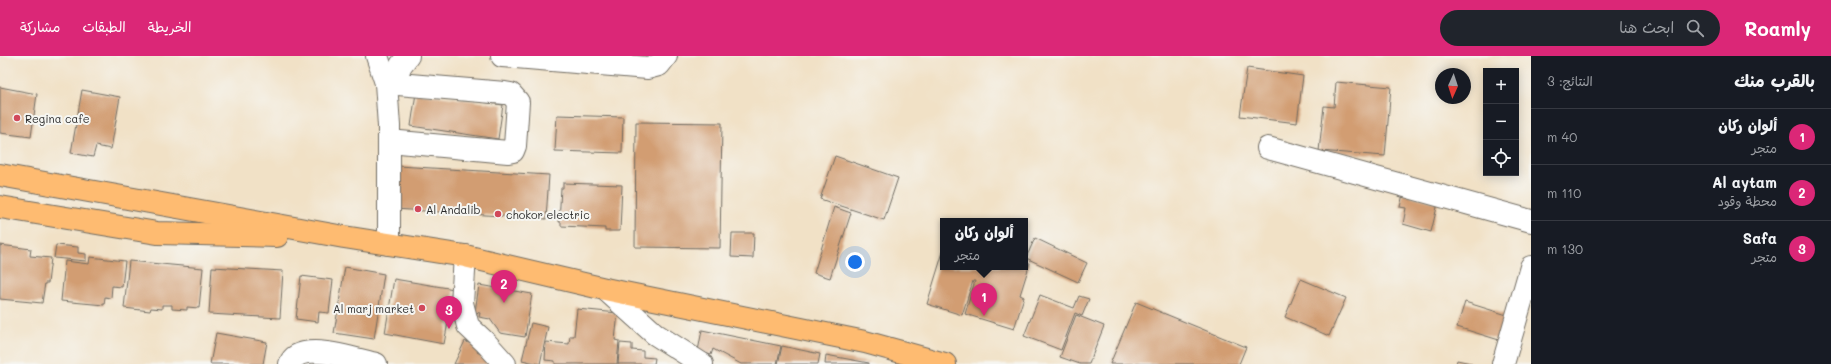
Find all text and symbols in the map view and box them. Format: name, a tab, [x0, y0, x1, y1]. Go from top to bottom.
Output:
search box	[1440, 10, 1720, 46]
text: Roamly	[1744, 16, 1811, 41]
text: مشاركة	[20, 17, 60, 36]
text: الطبقات	[82, 17, 126, 36]
text: الخريطة	[148, 17, 191, 36]
text: ابحث هنا	[1619, 17, 1674, 37]
icon: search	[1684, 17, 1706, 39]
north arrow	[1435, 68, 1471, 104]
map controls	[1483, 68, 1519, 176]
button: +	[1483, 68, 1519, 104]
text: بالقرب منك	[1734, 69, 1815, 91]
text: النتائج: 3	[1547, 72, 1593, 89]
button: −	[1483, 104, 1519, 140]
place label: Regina cafe	[25, 111, 90, 126]
marker: Regina cafe	[12, 113, 22, 123]
text: ألوان ركان	[1718, 115, 1777, 135]
text: 40 m	[1547, 128, 1577, 145]
text: 1	[1799, 128, 1805, 145]
text: متجر	[1752, 139, 1777, 156]
button: locate	[1483, 140, 1519, 176]
text: Al aytam	[1712, 172, 1777, 192]
text: 110 m	[1547, 184, 1581, 201]
text: 2	[1798, 184, 1806, 201]
text: محطة وقود	[1718, 192, 1777, 209]
place label: Al Andalib	[426, 202, 481, 217]
marker: Al Andalib	[413, 204, 423, 214]
place label: chokor electric	[506, 207, 590, 222]
marker: chokor electric	[493, 209, 503, 219]
popup	[940, 218, 1028, 270]
text: ألوان ركان	[955, 222, 1013, 242]
text: Safa	[1743, 228, 1777, 248]
text: 130 m	[1547, 240, 1583, 257]
text: 3	[1798, 240, 1806, 257]
text: متجر	[955, 246, 980, 263]
text: متجر	[1752, 248, 1777, 265]
your location	[845, 252, 865, 272]
pin: 2	[491, 270, 517, 303]
pin: 1	[971, 283, 997, 316]
pin: 3	[436, 296, 462, 329]
place label: Al marj market	[333, 301, 414, 316]
marker: Al marj market	[417, 303, 427, 313]

